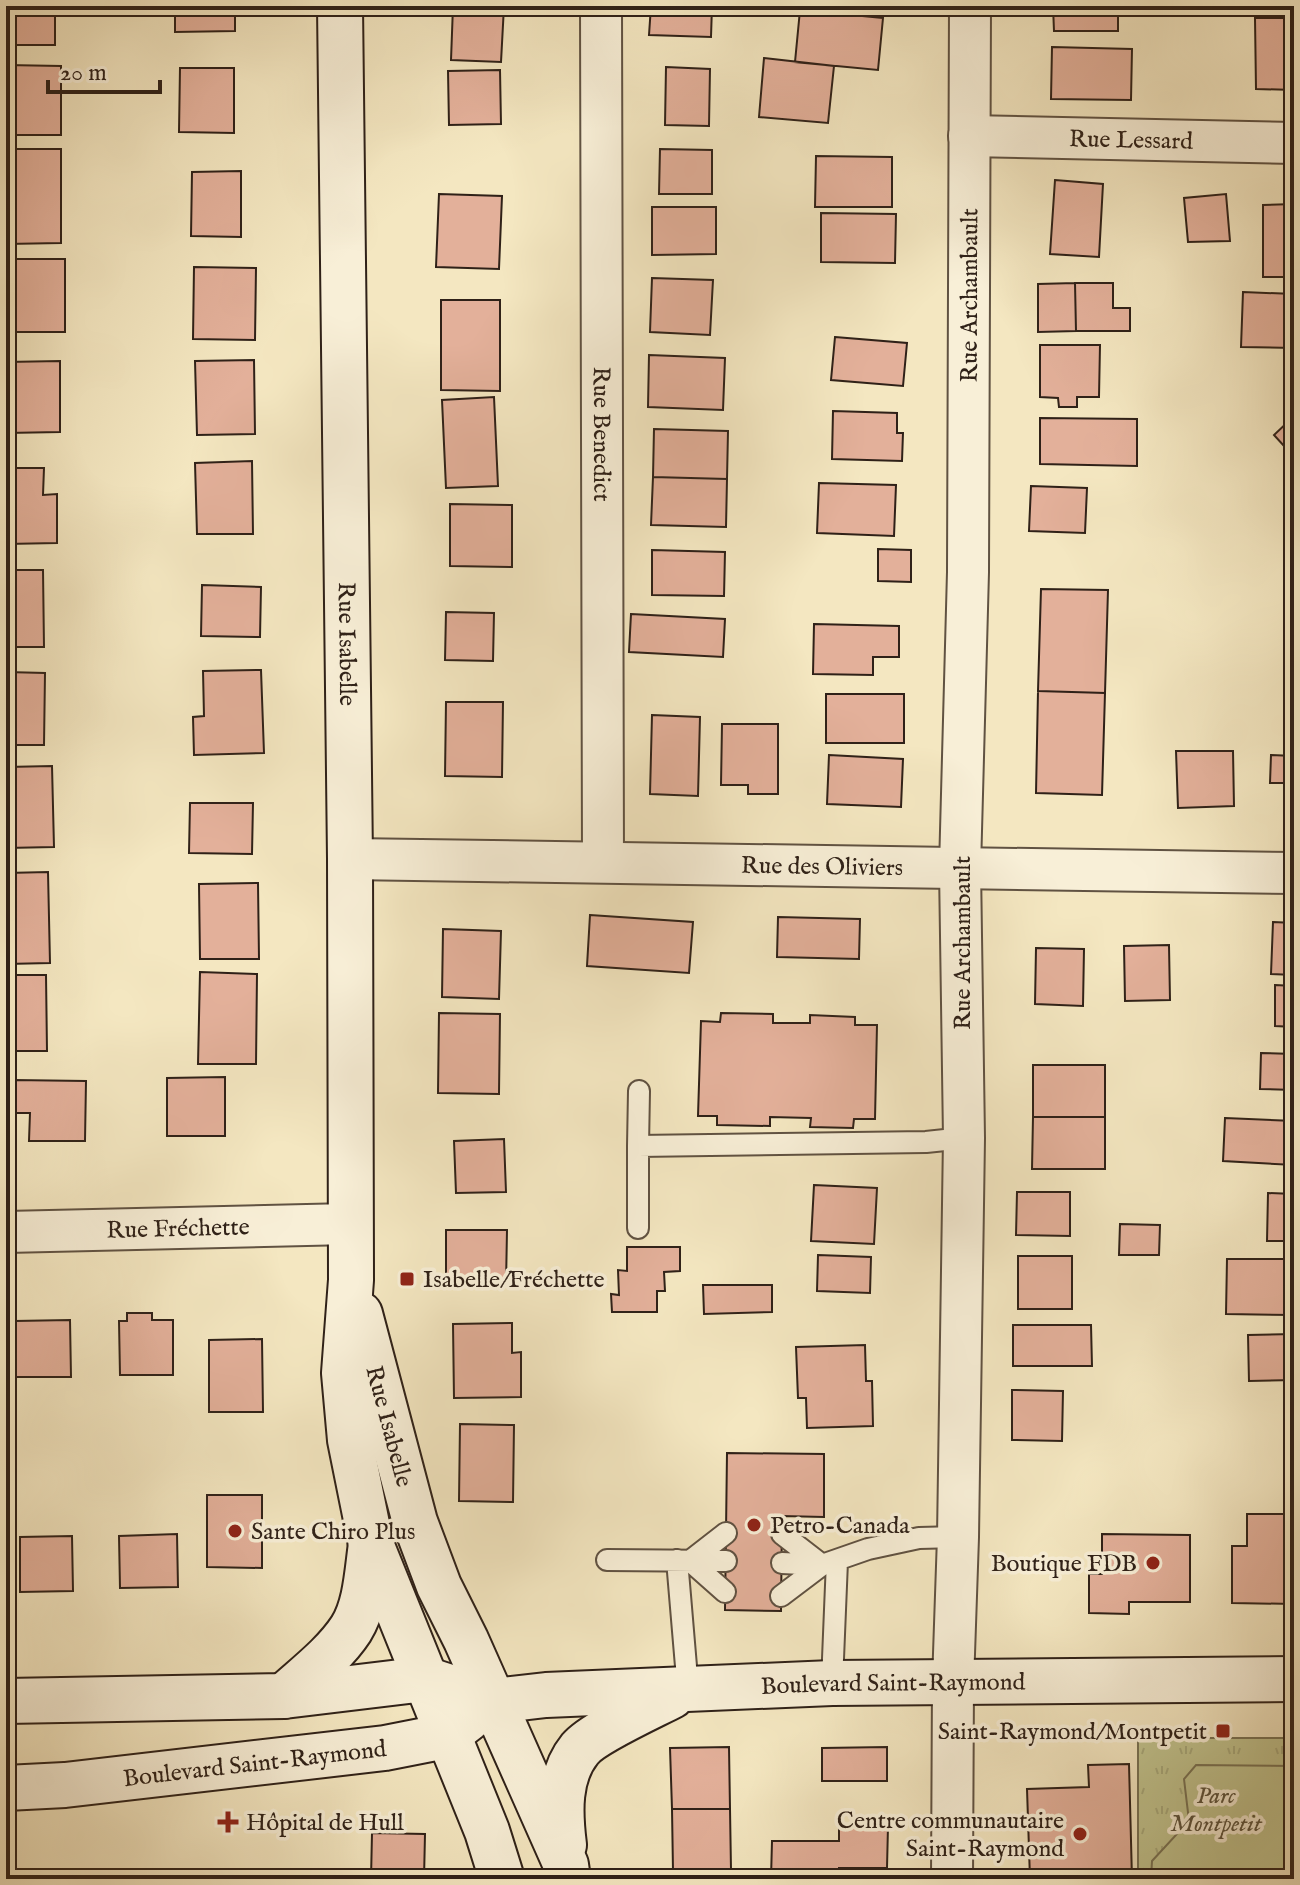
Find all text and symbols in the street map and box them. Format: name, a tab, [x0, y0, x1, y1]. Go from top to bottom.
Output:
scale bar	[48, 44, 160, 94]
text: 20 m	[60, 58, 107, 89]
street label: Rue Lessard	[1069, 124, 1193, 158]
street label: Rue Archambault	[955, 208, 986, 382]
street label: Rue Benedict	[585, 366, 616, 502]
street label: Rue Isabelle	[330, 582, 362, 706]
street label: Rue des Oliviers	[741, 851, 903, 884]
street label: Rue Archambault	[948, 856, 979, 1030]
street label: Rue Fréchette	[106, 1212, 250, 1247]
place label: Isabelle/Fréchette	[423, 1265, 604, 1296]
marker: Isabelle/Fréchette	[398, 1270, 416, 1288]
street label: Rue Isabelle	[357, 1363, 419, 1490]
place label: Petro-Canada	[770, 1511, 910, 1542]
marker: Petro-Canada	[745, 1516, 763, 1534]
place label: Sante Chiro Plus	[251, 1517, 415, 1548]
marker: Sante Chiro Plus	[226, 1522, 244, 1540]
place label: Boutique FDB	[991, 1549, 1137, 1580]
marker: Boutique FDB	[1144, 1554, 1162, 1572]
street label: Boulevard Saint-Raymond	[760, 1667, 1026, 1703]
place label: Saint-Raymond/Montpetit	[938, 1717, 1207, 1748]
marker: Saint-Raymond/Montpetit	[1214, 1722, 1232, 1740]
street label: Boulevard Saint-Raymond	[122, 1734, 388, 1795]
park label: Parc Montpetit	[1170, 1781, 1263, 1840]
place label: Centre communautaire Saint-Raymond	[837, 1806, 1064, 1865]
place label: Hôpital de Hull	[246, 1808, 404, 1839]
marker: Hôpital de Hull	[217, 1811, 239, 1833]
marker: Centre communautaire Saint-Raymond	[1071, 1825, 1089, 1843]

